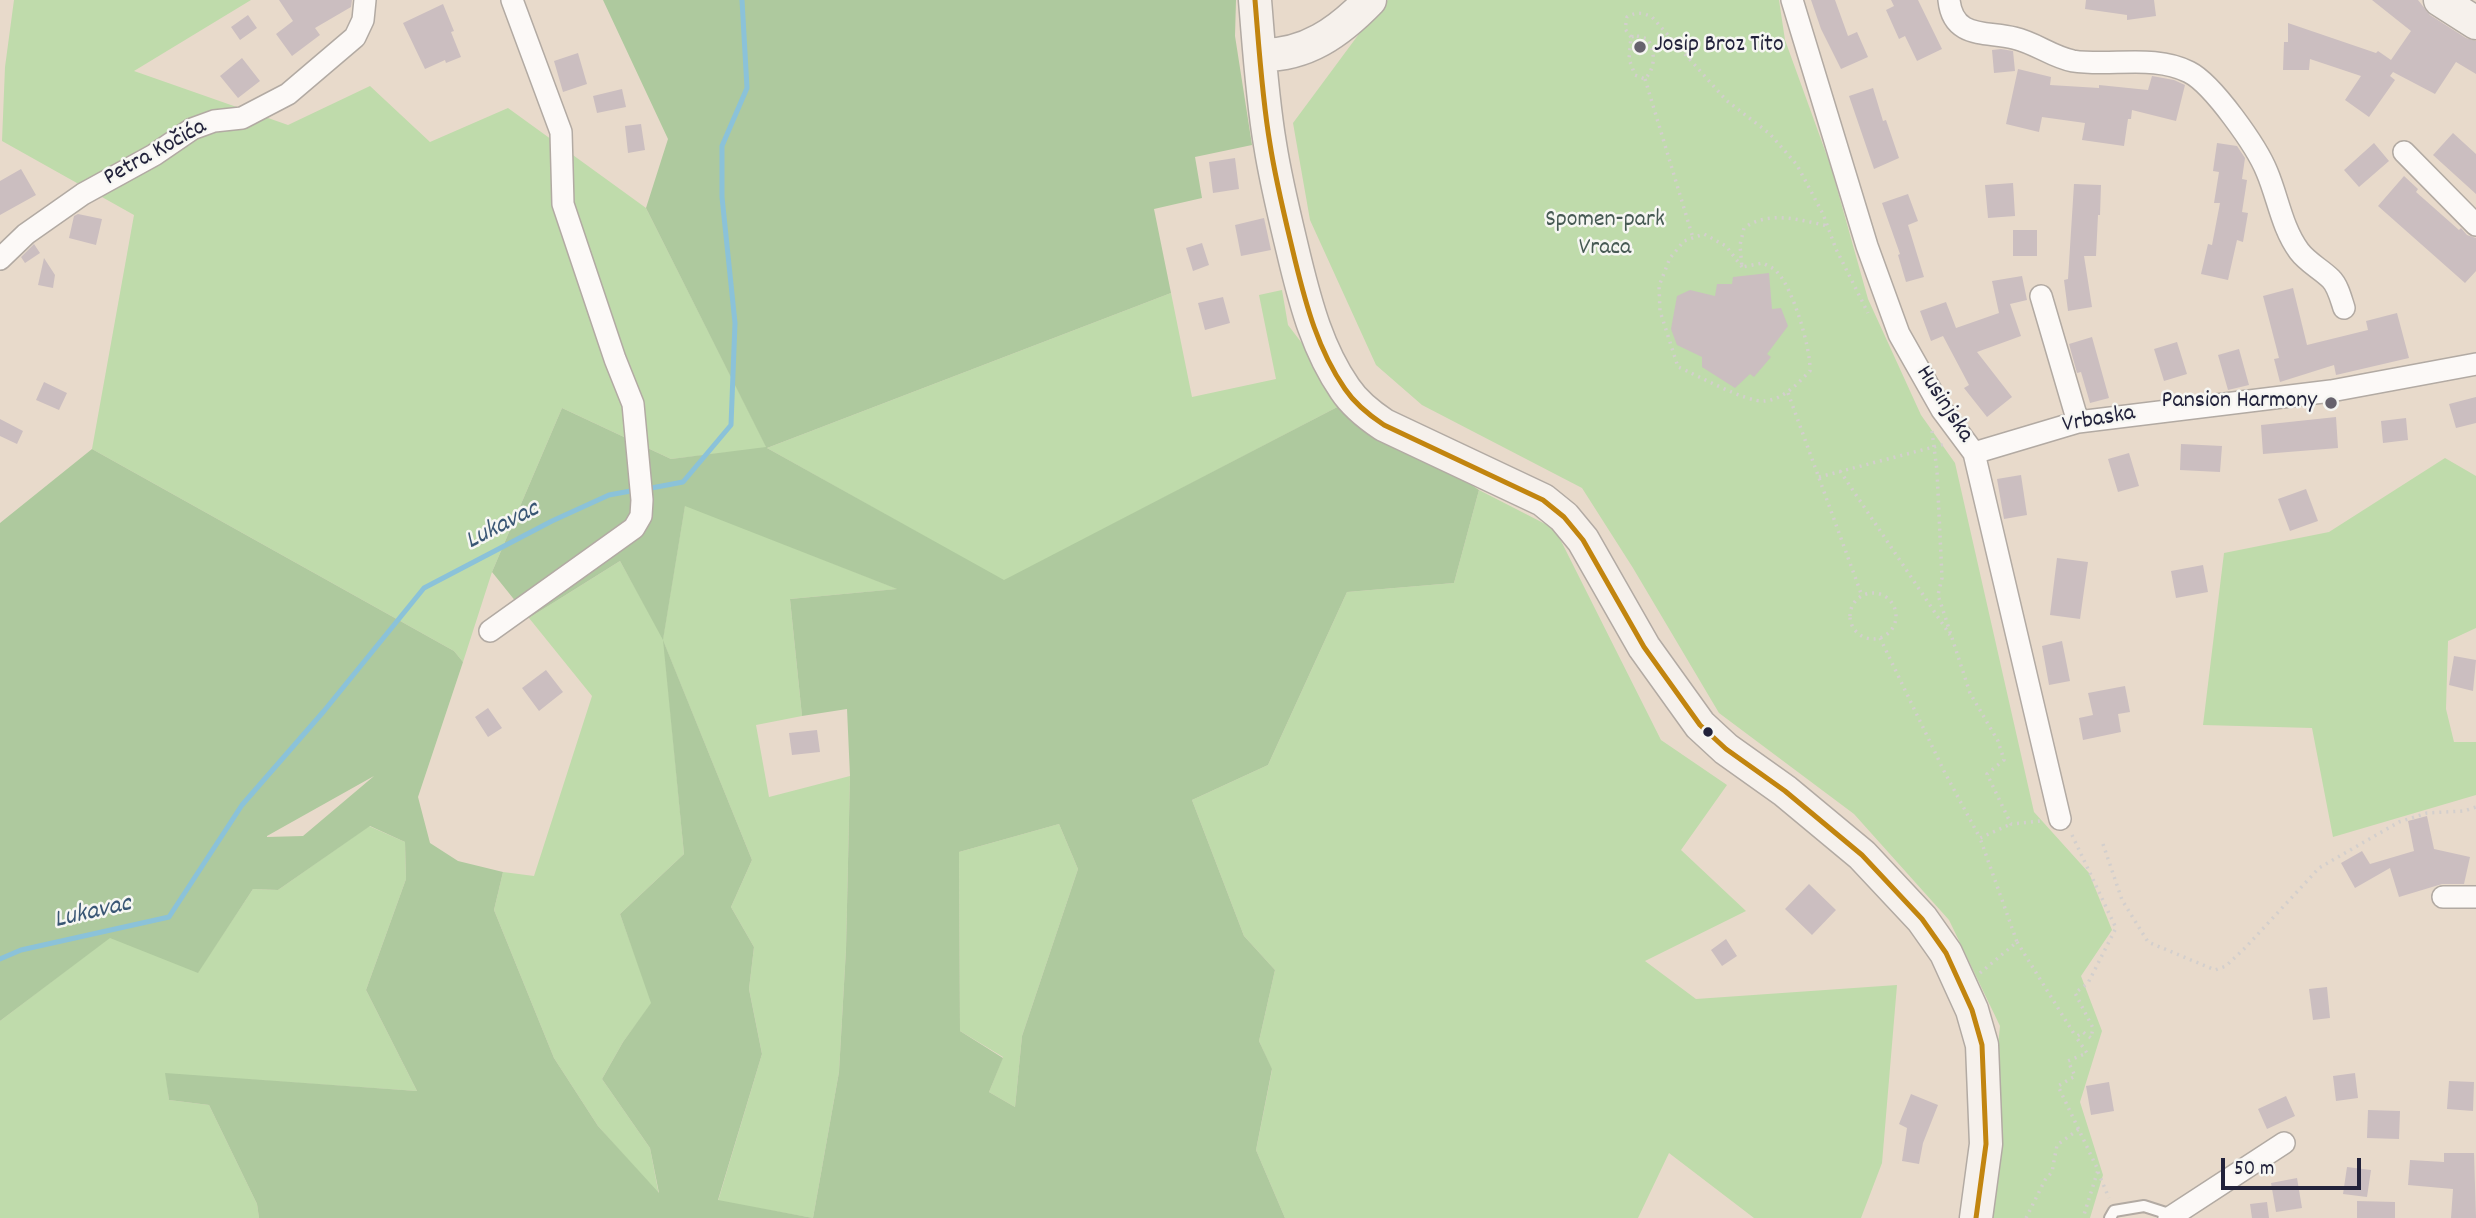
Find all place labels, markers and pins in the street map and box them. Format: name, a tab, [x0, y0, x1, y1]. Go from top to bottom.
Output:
place label: Josip Broz Tito	[1654, 33, 1784, 61]
marker: Josip Broz Tito	[1632, 39, 1648, 55]
place label: Pansion Harmony	[2162, 389, 2317, 417]
marker: Pansion Harmony	[2323, 395, 2339, 411]
unlabelled marker	[1701, 725, 1715, 739]

